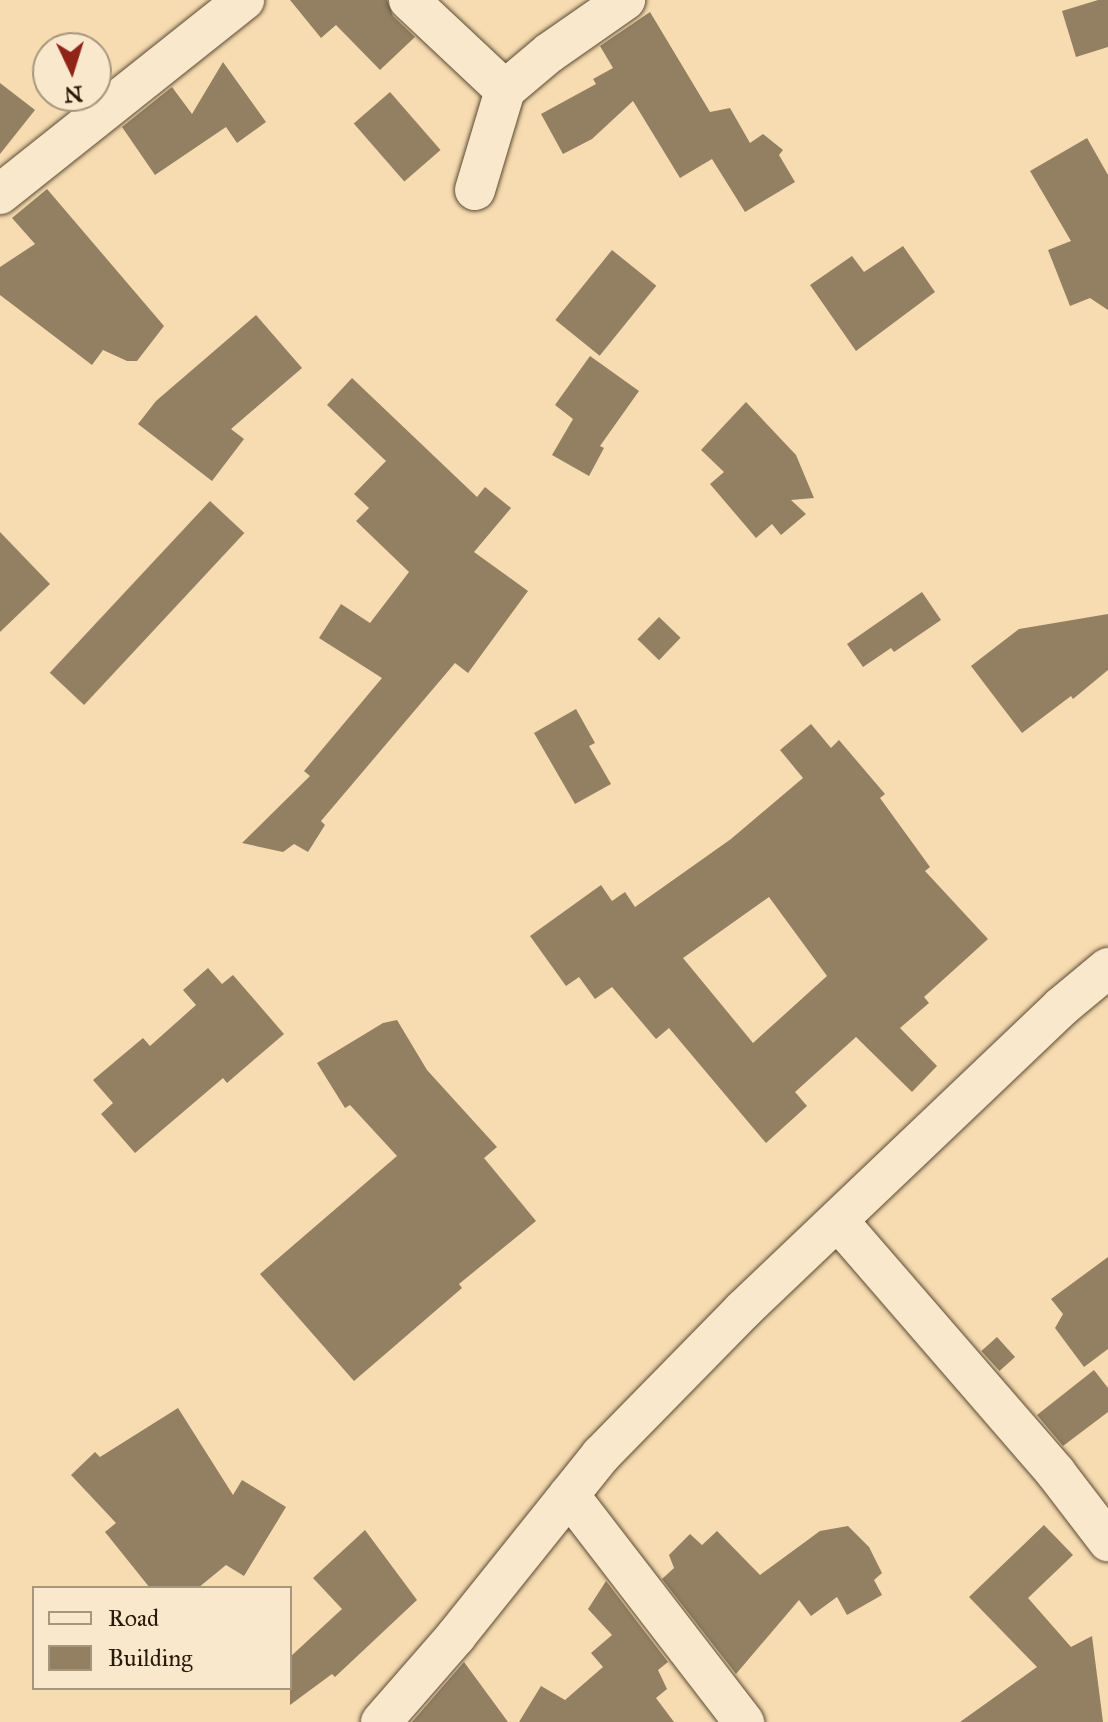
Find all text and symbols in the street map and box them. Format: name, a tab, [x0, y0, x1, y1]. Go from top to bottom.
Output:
north arrow	[32, 32, 112, 112]
text: N	[63, 80, 84, 109]
legend	[32, 1586, 292, 1690]
text: Road	[108, 1603, 159, 1633]
text: Building	[108, 1643, 193, 1673]

